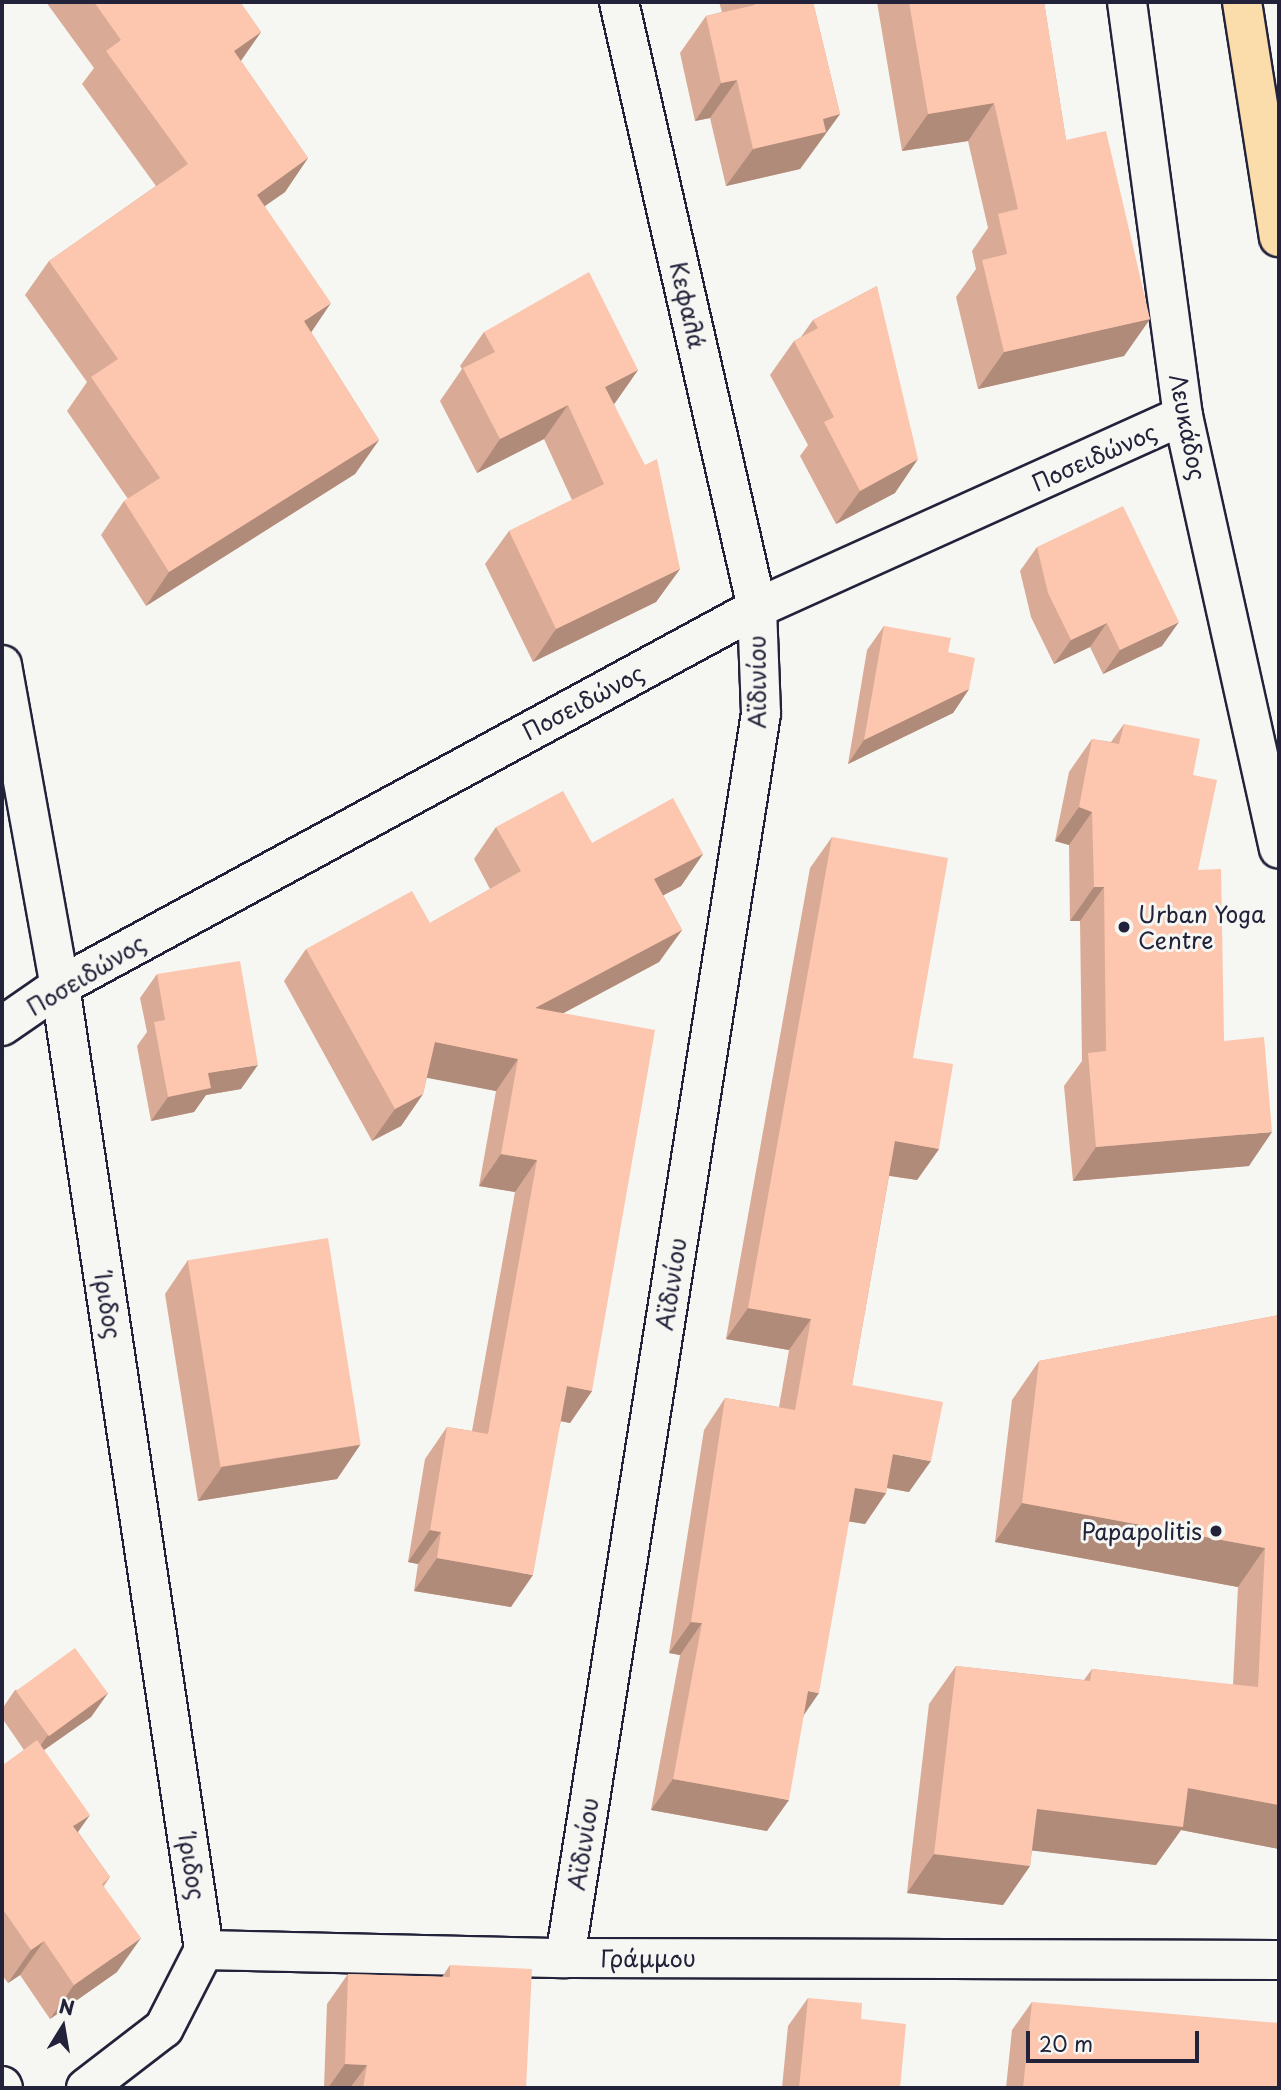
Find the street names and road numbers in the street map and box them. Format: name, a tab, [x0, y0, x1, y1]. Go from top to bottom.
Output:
street label: Κεφαλά	[665, 259, 711, 351]
street label: Λευκάδος	[1164, 371, 1212, 483]
street label: Ποσειδώνος	[1028, 417, 1160, 497]
street label: Αϊδινίου	[743, 635, 771, 729]
street label: Ποσειδώνος	[518, 659, 648, 745]
street label: Ποσειδώνος	[22, 929, 150, 1021]
street label: Αϊδινίου	[650, 1236, 692, 1332]
street label: Ίριδος	[89, 1271, 127, 1341]
street label: Αϊδινίου	[562, 1796, 604, 1892]
street label: Ίριδος	[173, 1832, 211, 1902]
street label: Γράμμου	[600, 1944, 696, 1972]

